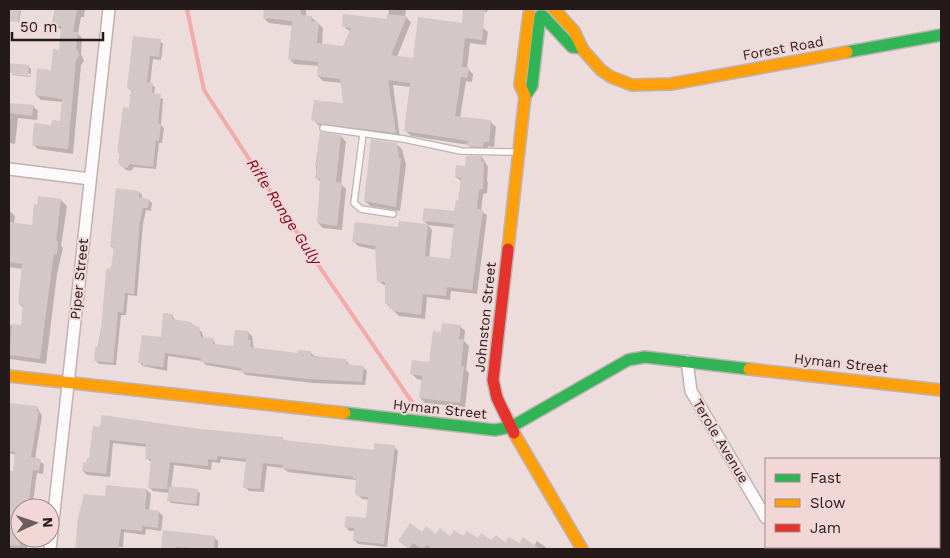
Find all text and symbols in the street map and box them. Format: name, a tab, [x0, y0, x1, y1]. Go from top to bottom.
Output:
scale bar	[12, 10, 104, 42]
text: 50 m	[20, 18, 57, 36]
street label: Forest Road	[741, 33, 825, 63]
water label: Rifle Range Gully	[243, 155, 326, 270]
street label: Piper Street	[67, 238, 91, 320]
street label: Johnston Street	[471, 261, 499, 373]
street label: Hyman Street	[793, 350, 889, 376]
street label: Hyman Street	[392, 396, 488, 422]
street label: Terole Avenue	[690, 396, 752, 486]
legend	[765, 458, 940, 548]
text: Fast	[810, 469, 842, 487]
text: Slow	[810, 494, 846, 512]
north arrow	[10, 498, 60, 548]
text: N	[40, 517, 56, 528]
text: Jam	[810, 519, 841, 537]

